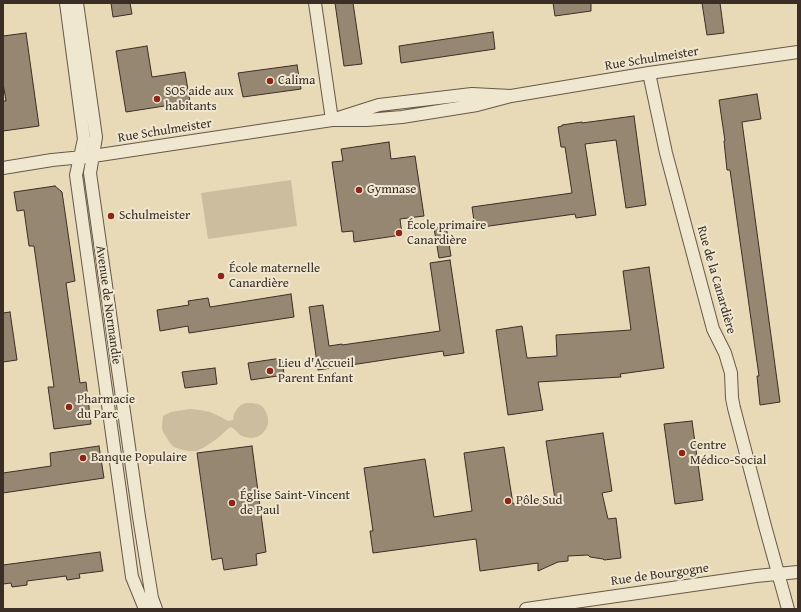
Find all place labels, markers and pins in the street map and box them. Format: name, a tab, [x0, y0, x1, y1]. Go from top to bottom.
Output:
place label: Calima	[278, 73, 315, 89]
marker: Calima	[265, 76, 275, 86]
place label: SOS aide aux habitants	[165, 84, 234, 115]
marker: SOS aide aux habitants	[152, 94, 162, 104]
place label: Gymnase	[367, 182, 416, 198]
marker: Gymnase	[354, 185, 364, 195]
place label: Schulmeister	[119, 208, 190, 224]
marker: Schulmeister	[106, 211, 116, 221]
place label: École primaire Canardière	[407, 218, 486, 249]
marker: École primaire Canardière	[394, 228, 404, 238]
place label: École maternelle Canardière	[229, 261, 320, 292]
marker: École maternelle Canardière	[216, 271, 226, 281]
place label: Lieu d'Accueil Parent Enfant	[278, 356, 354, 387]
marker: Lieu d'Accueil Parent Enfant	[265, 366, 275, 376]
place label: Pharmacie du Parc	[77, 392, 135, 423]
marker: Pharmacie du Parc	[64, 402, 74, 412]
place label: Centre Médico-Social	[690, 438, 766, 469]
marker: Centre Médico-Social	[677, 448, 687, 458]
place label: Banque Populaire	[91, 450, 187, 466]
marker: Banque Populaire	[78, 453, 88, 463]
place label: Église Saint-Vincent de Paul	[240, 488, 350, 519]
place label: Pôle Sud	[516, 493, 563, 509]
marker: Pôle Sud	[503, 496, 513, 506]
marker: Église Saint-Vincent de Paul	[227, 498, 237, 508]

